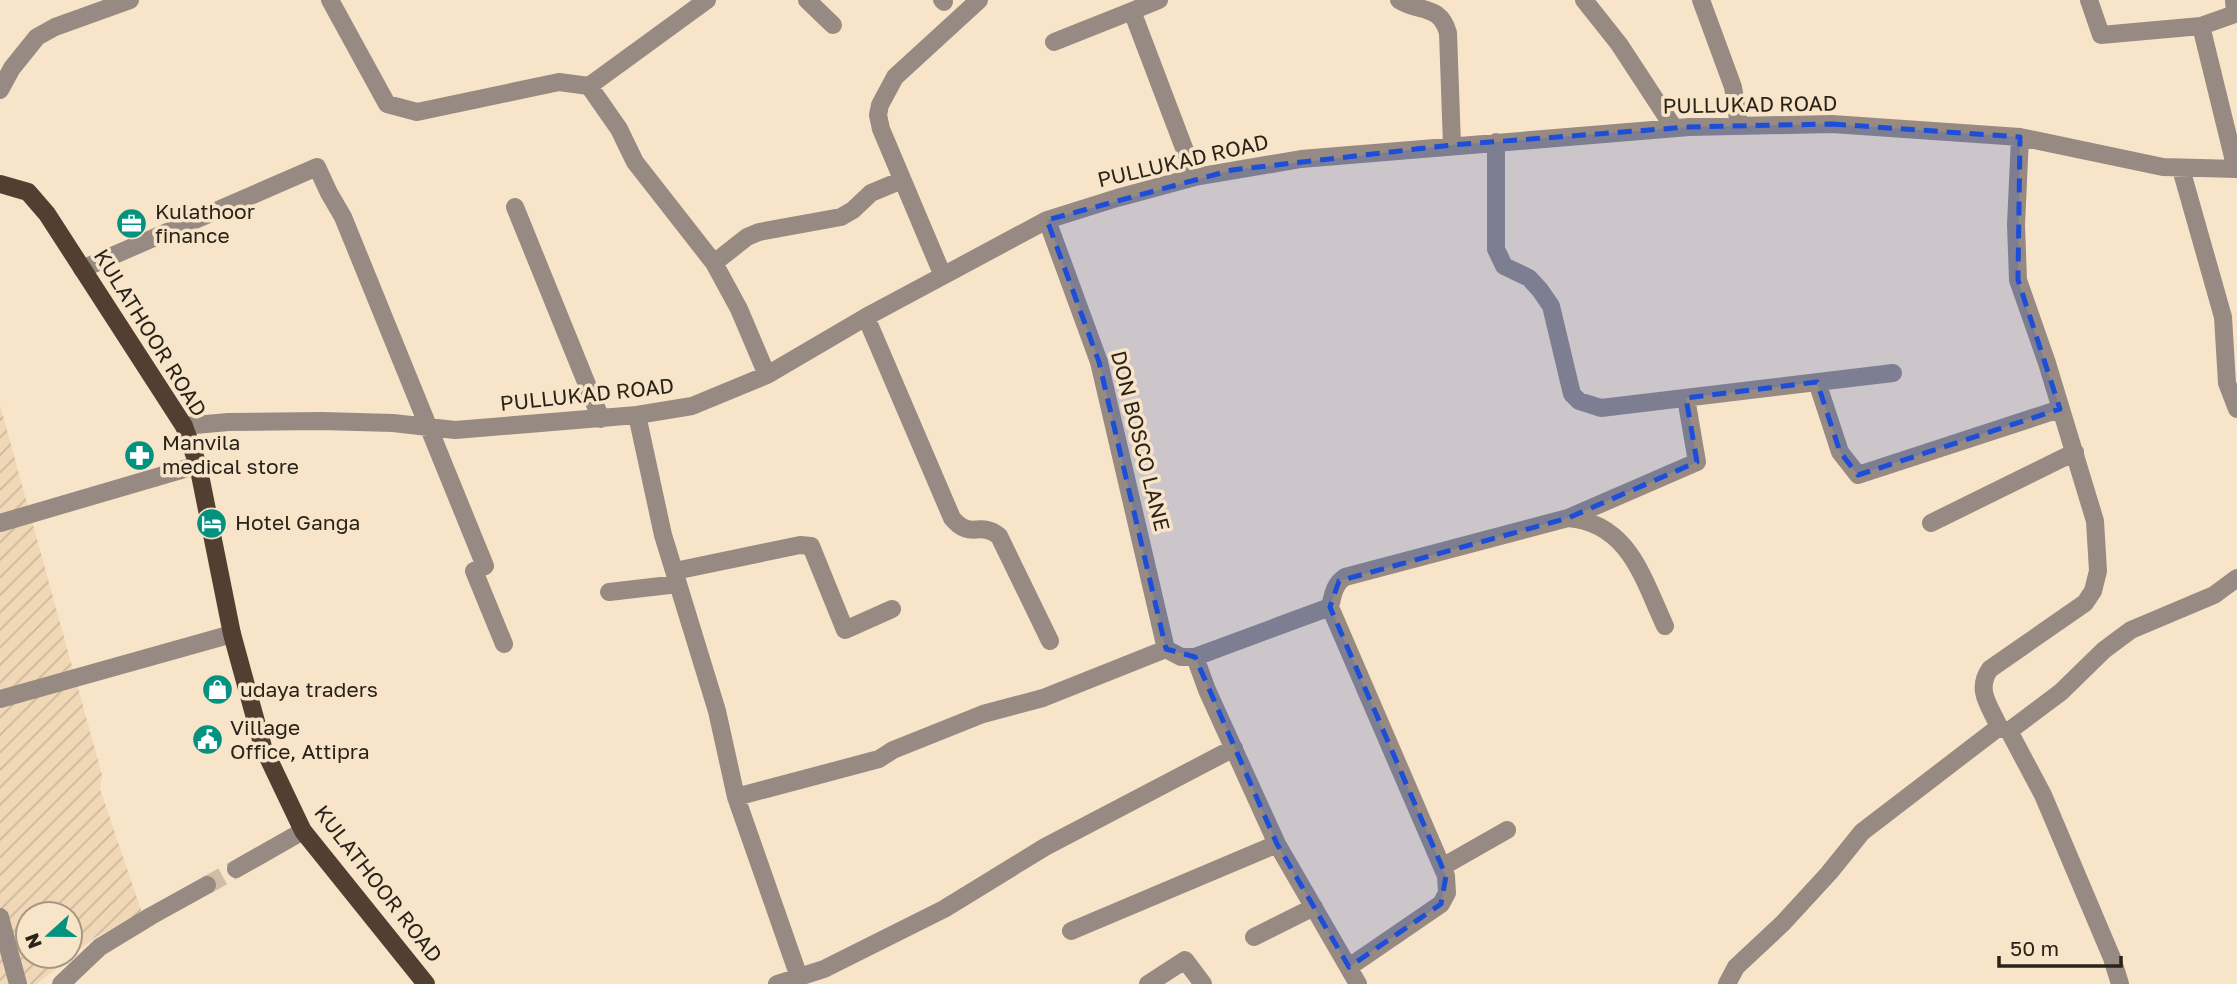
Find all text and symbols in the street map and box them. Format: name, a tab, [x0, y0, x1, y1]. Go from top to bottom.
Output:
street label: PULLUKAD ROAD	[1662, 89, 1838, 119]
street label: PULLUKAD ROAD	[1095, 128, 1271, 192]
place label: Kulathoor finance	[155, 198, 255, 248]
office icon: Kulathoor finance	[115, 207, 149, 241]
street label: KULATHOOR ROAD	[89, 244, 213, 421]
street label: DON BOSCO LANE	[1106, 348, 1176, 534]
street label: PULLUKAD ROAD	[499, 372, 675, 416]
place label: Manvila medical store	[162, 429, 299, 479]
pharmacy icon: Manvila medical store	[122, 438, 156, 472]
hotel icon: Hotel Ganga	[195, 506, 229, 540]
place label: Hotel Ganga	[235, 509, 360, 535]
shop icon: udaya traders	[200, 673, 234, 707]
place label: udaya traders	[240, 676, 378, 702]
place label: Village Office, Attipra	[230, 714, 370, 764]
public building icon: Village Office, Attipra	[190, 723, 224, 757]
street label: KULATHOOR ROAD	[309, 800, 448, 967]
north arrow	[14, 900, 84, 970]
scale bar	[1999, 925, 2122, 969]
text: N	[19, 930, 46, 952]
text: 50 m	[2010, 935, 2059, 961]

